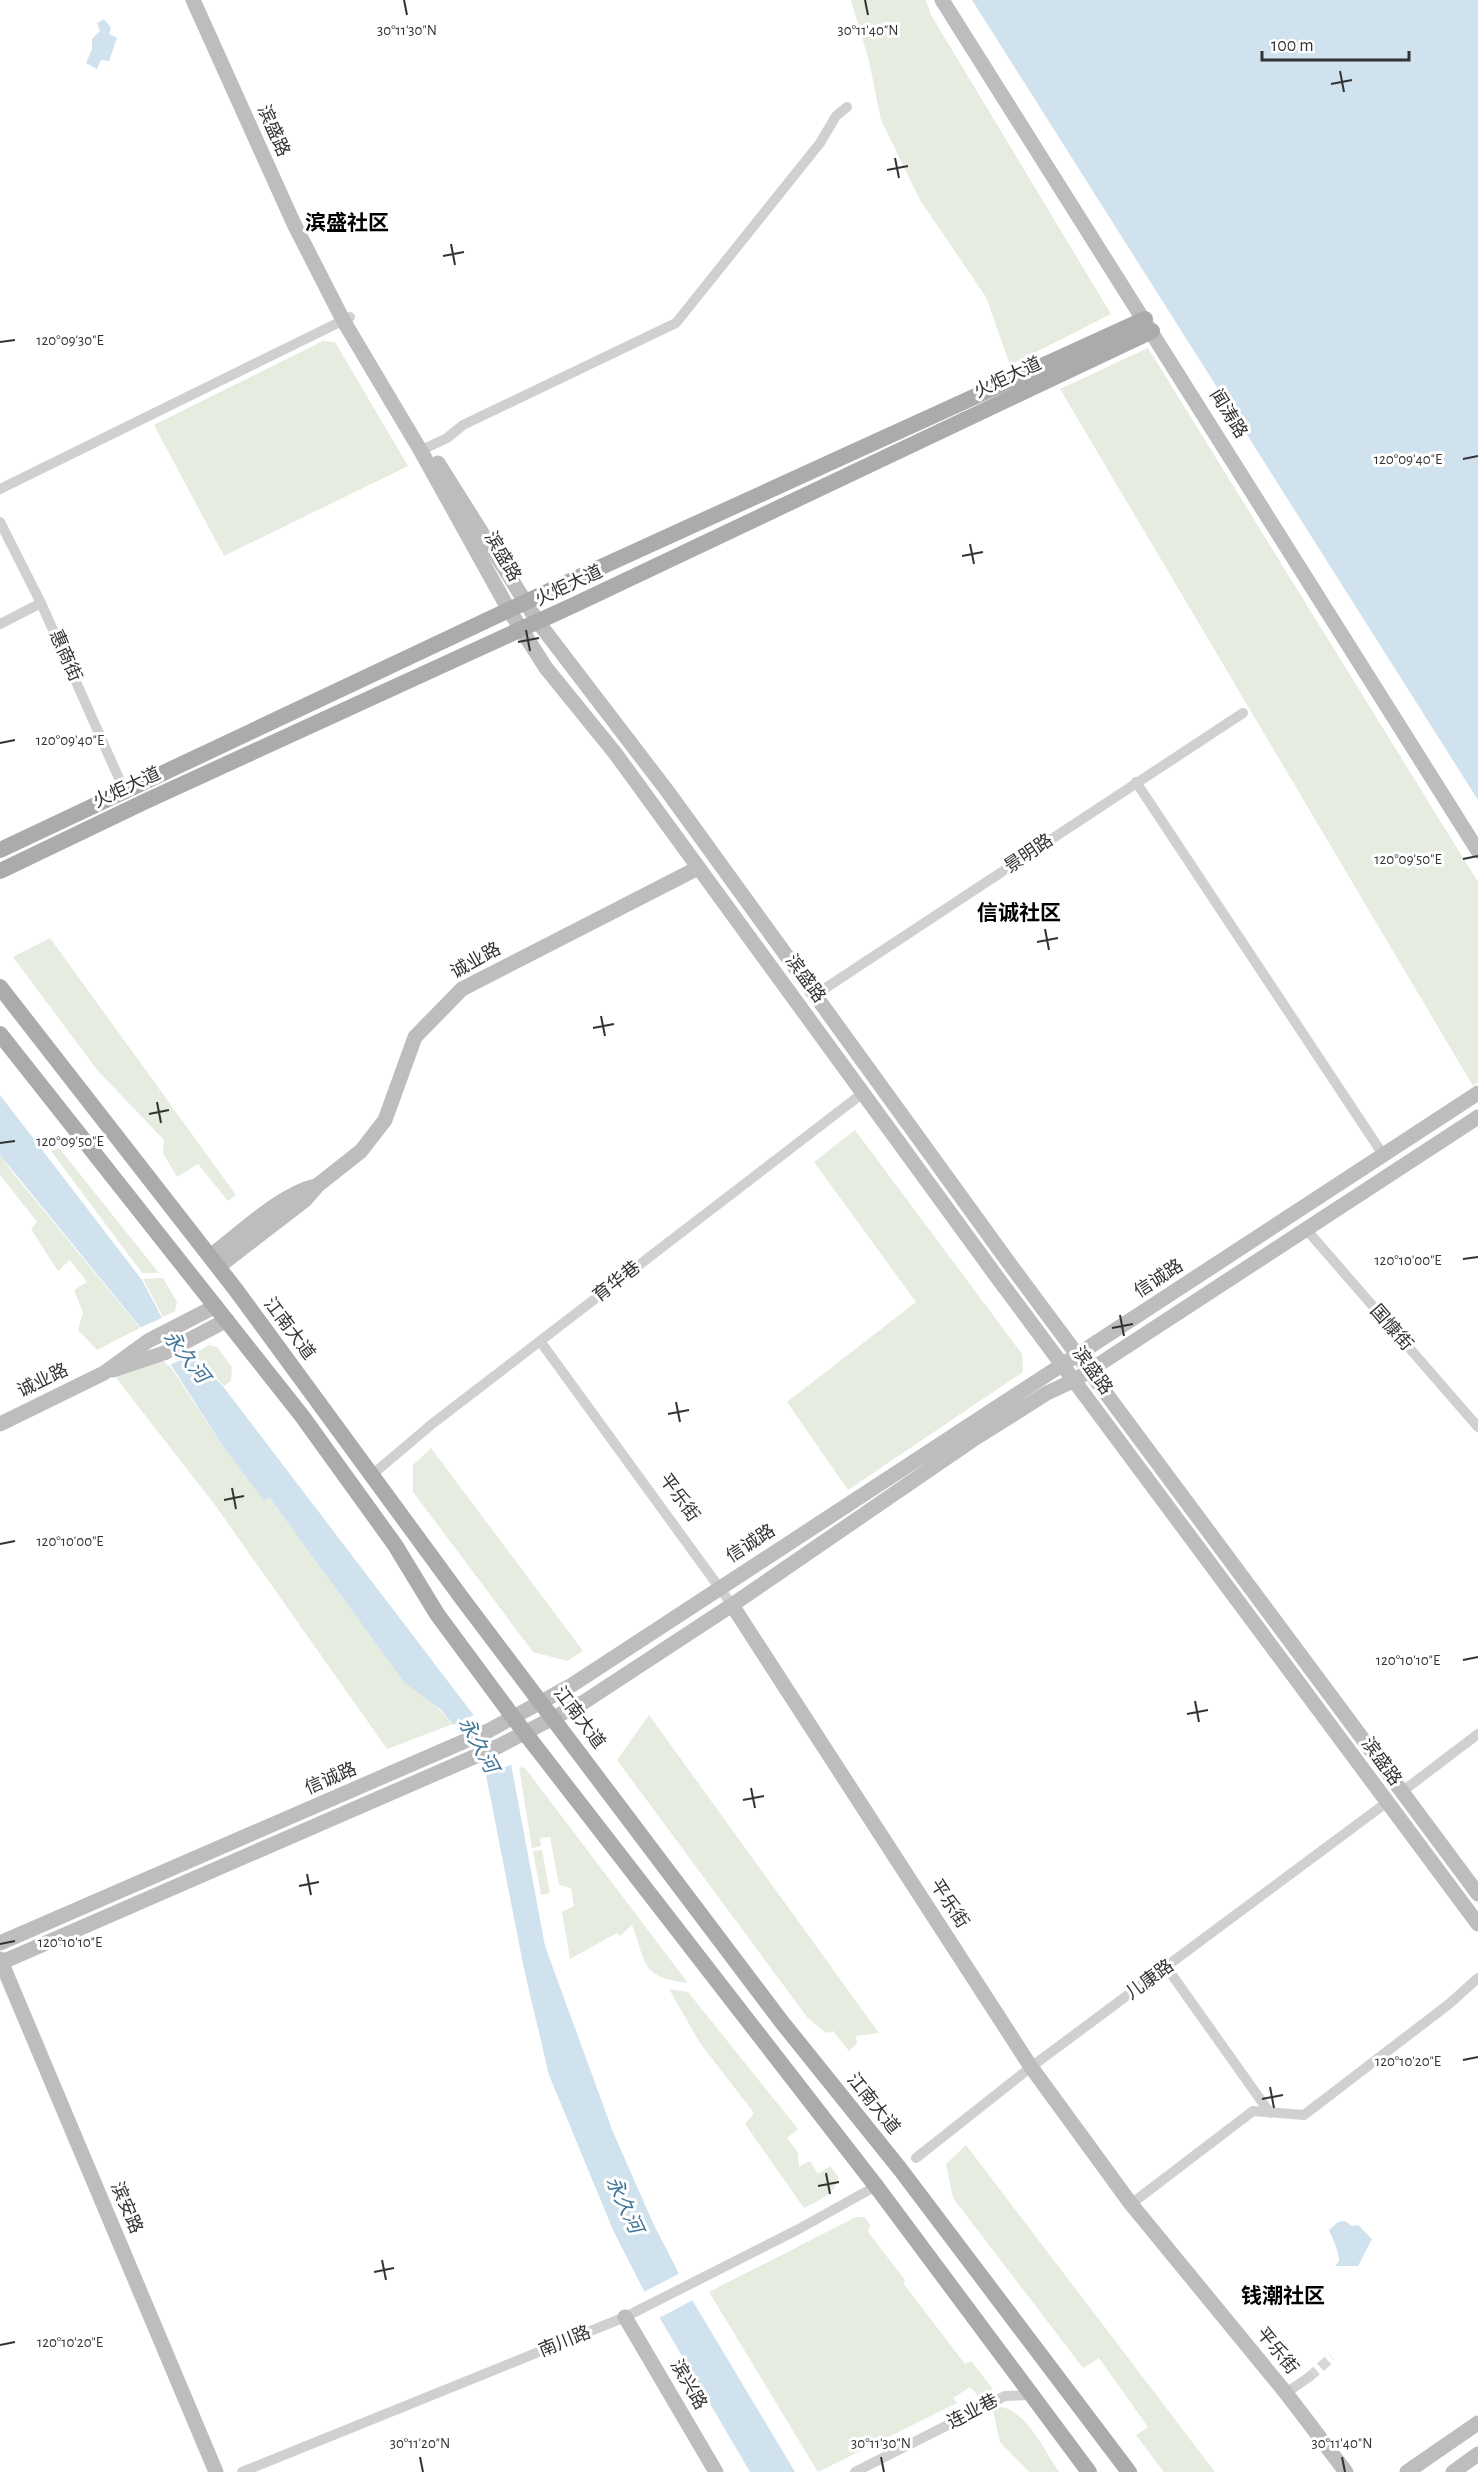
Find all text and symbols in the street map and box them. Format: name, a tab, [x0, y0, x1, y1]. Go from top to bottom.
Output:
text: 30°11'30"N	[377, 23, 437, 38]
text: 30°11'40"N	[838, 23, 898, 38]
scale bar	[1262, 24, 1409, 62]
text: 100 m	[1271, 37, 1314, 55]
street label: 滨盛路	[254, 102, 294, 159]
district label: 滨盛社区	[305, 211, 389, 234]
text: 120°09'30"E	[36, 333, 104, 348]
street label: 火炬大道	[971, 353, 1044, 401]
street label: 闻涛路	[1206, 385, 1252, 442]
text: 120°09'40"E	[1374, 452, 1442, 467]
street label: 滨盛路	[481, 528, 525, 585]
street label: 火炬大道	[532, 561, 605, 609]
street label: 惠商街	[46, 627, 86, 684]
text: 120°09'40"E	[36, 733, 104, 748]
street label: 火炬大道	[90, 763, 163, 811]
street label: 景明路	[1000, 830, 1056, 877]
text: 120°09'50"E	[1374, 852, 1442, 867]
district label: 信诚社区	[977, 901, 1061, 924]
street label: 诚业路	[447, 938, 504, 982]
street label: 滨盛路	[782, 951, 830, 1006]
text: 120°09'50"E	[36, 1134, 104, 1149]
text: 120°10'00"E	[1374, 1253, 1442, 1268]
street label: 信诚路	[1130, 1255, 1187, 1301]
street label: 育华巷	[589, 1257, 644, 1306]
street label: 江南大道	[260, 1294, 319, 1363]
street label: 国慷街	[1366, 1300, 1417, 1354]
water label: 永久河	[160, 1327, 216, 1390]
street label: 滨盛路	[1069, 1343, 1117, 1398]
street label: 诚业路	[14, 1359, 71, 1401]
street label: 平乐街	[656, 1470, 704, 1525]
street label: 信诚路	[722, 1520, 779, 1566]
text: 120°10'00"E	[36, 1534, 104, 1549]
text: 120°10'10"E	[1376, 1653, 1440, 1668]
street label: 江南大道	[550, 1683, 609, 1752]
water label: 永久河	[455, 1713, 504, 1780]
street label: 滨盛路	[1358, 1734, 1406, 1789]
street label: 信诚路	[302, 1758, 359, 1798]
street label: 平乐街	[927, 1875, 973, 1932]
text: 120°10'10"E	[38, 1935, 102, 1950]
street label: 儿康路	[1122, 1955, 1177, 2003]
text: 120°10'20"E	[1375, 2054, 1441, 2069]
street label: 江南大道	[843, 2069, 904, 2138]
water label: 永久河	[602, 2173, 648, 2240]
street label: 滨安路	[107, 2179, 147, 2236]
district label: 钱潮社区	[1241, 2285, 1325, 2307]
street label: 南川路	[536, 2322, 593, 2360]
street label: 平乐街	[1253, 2323, 1303, 2378]
text: 120°10'20"E	[37, 2335, 103, 2350]
street label: 滨兴路	[667, 2356, 711, 2413]
street label: 连业巷	[944, 2390, 1001, 2432]
text: 30°11'20"N	[390, 2436, 450, 2451]
text: 30°11'30"N	[851, 2436, 911, 2451]
text: 30°11'40"N	[1312, 2436, 1372, 2451]

